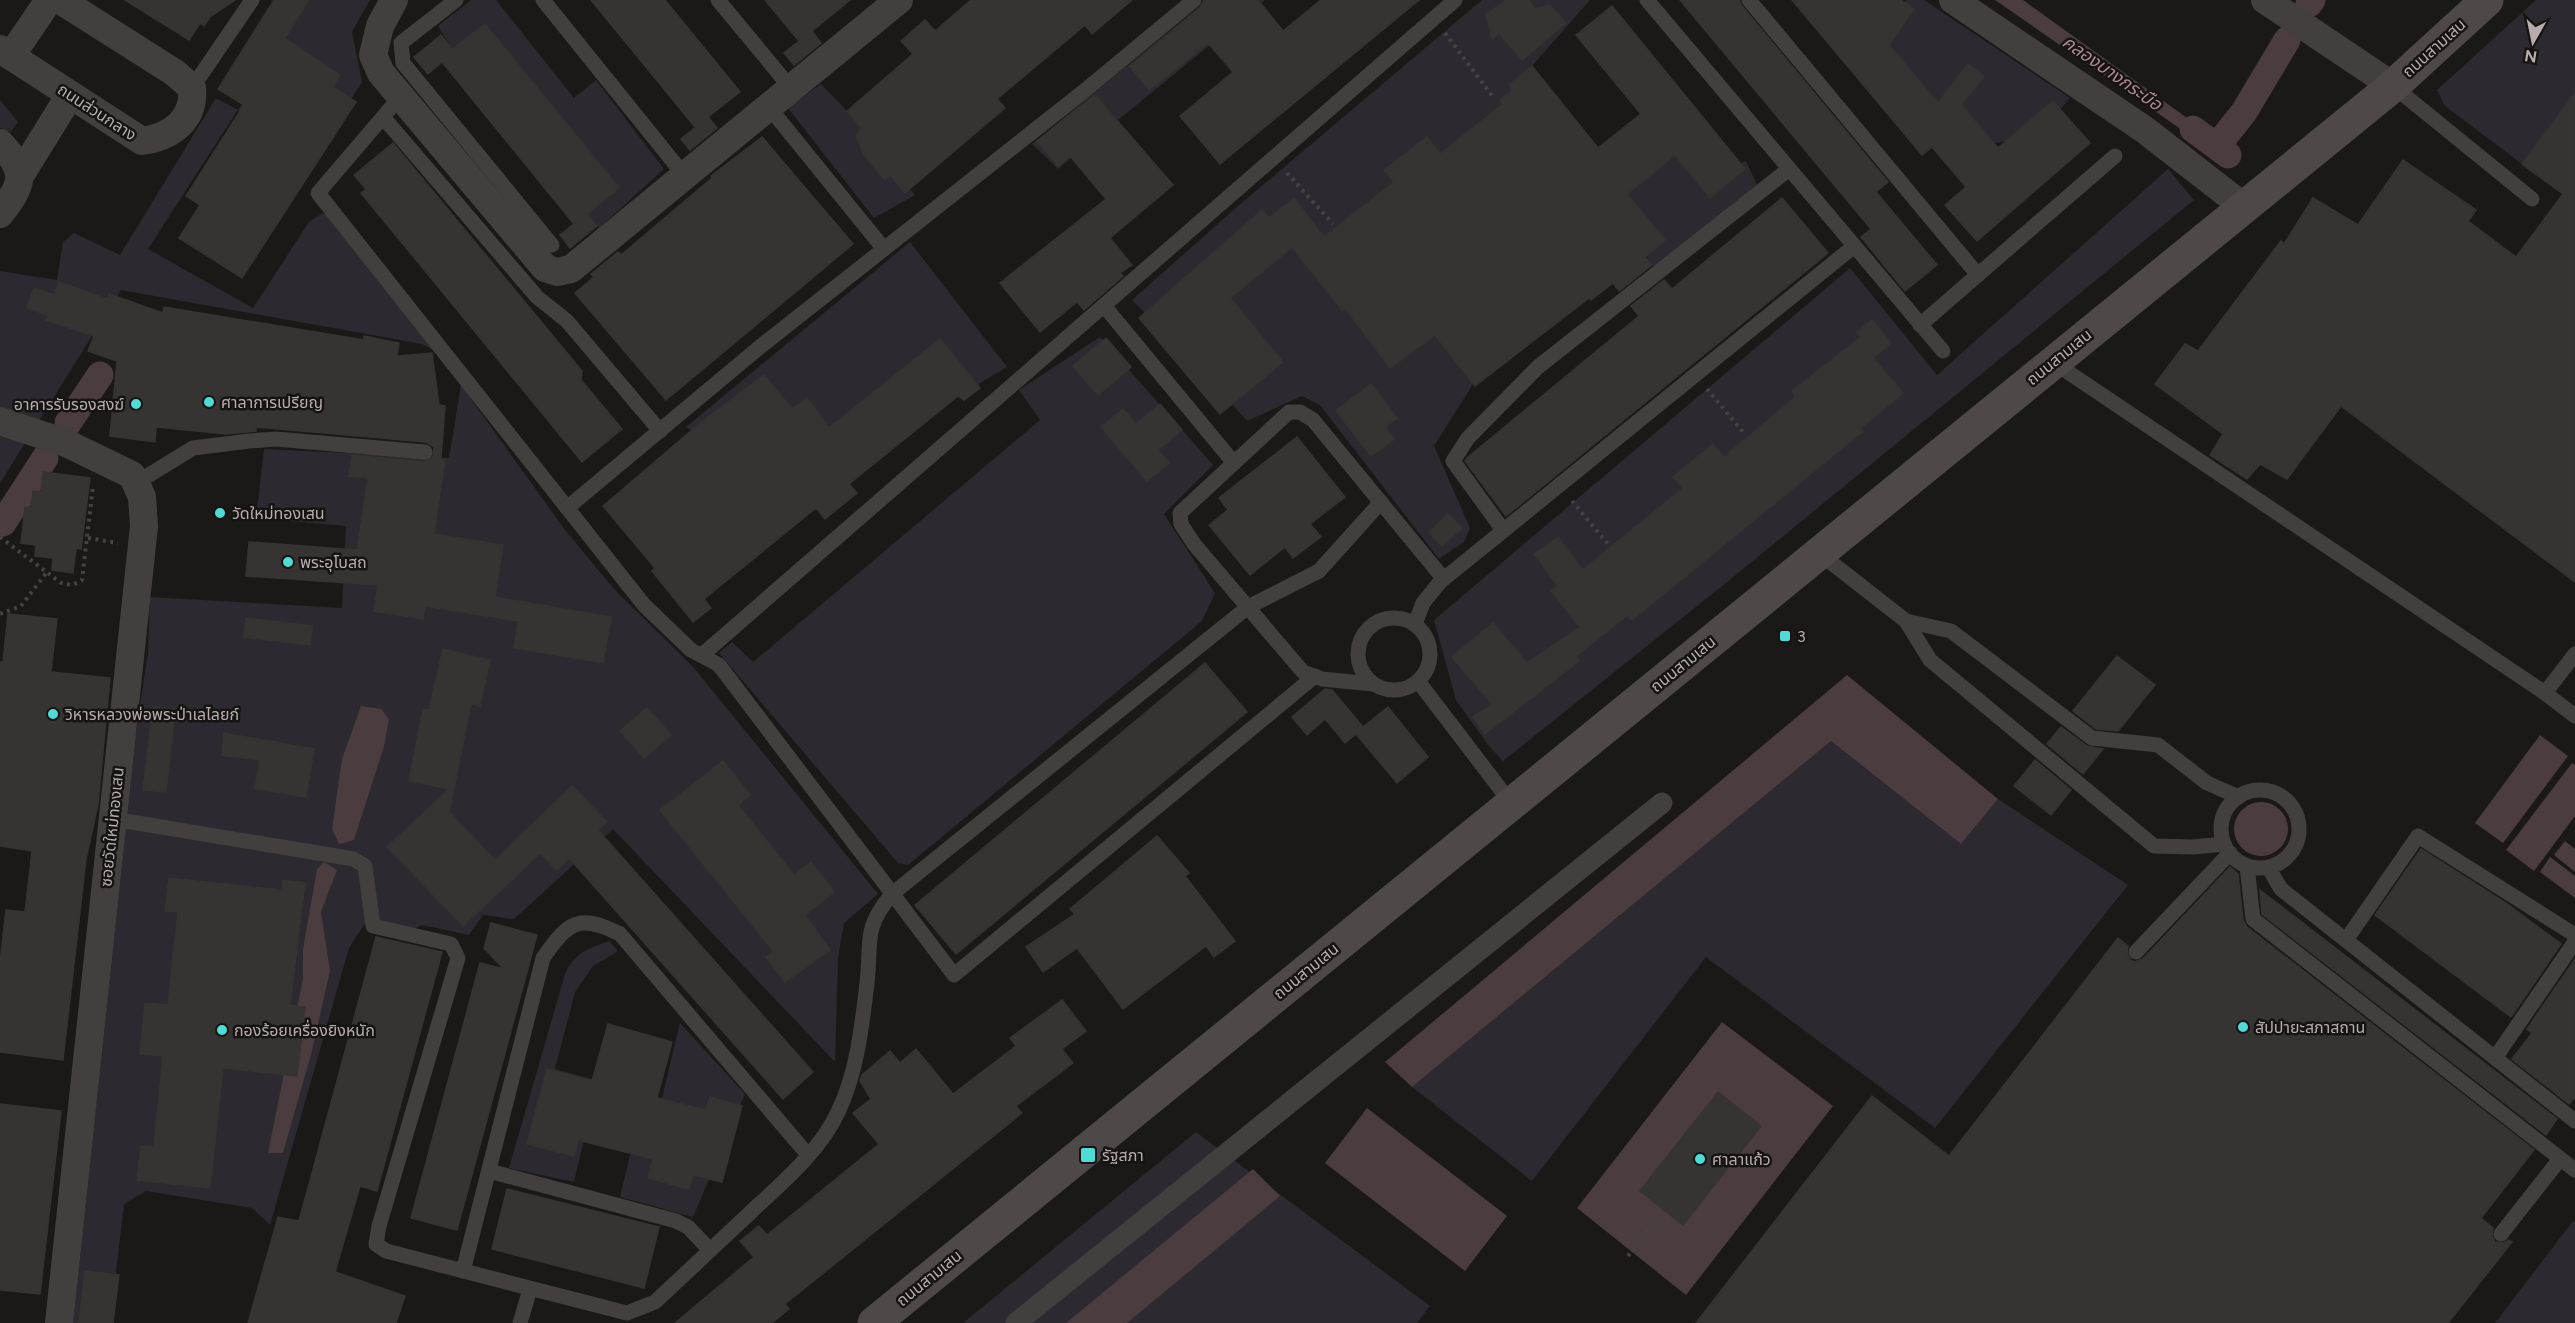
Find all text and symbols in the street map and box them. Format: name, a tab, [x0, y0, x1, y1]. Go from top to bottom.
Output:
north arrow	[2503, 12, 2563, 72]
street label: ถนนสามเสน	[2399, 15, 2469, 81]
water label: คลองบางกระบือ	[2058, 31, 2166, 116]
text: N	[2523, 46, 2538, 67]
street label: ถนนส่วนกลาง	[54, 80, 140, 144]
street label: ถนนสามเสน	[2023, 325, 2095, 389]
place label: ศาลาการเปรียญ	[221, 393, 323, 412]
place label: อาคารรับรองสงฆ์	[14, 395, 124, 414]
marker: ศาลาการเปรียญ	[202, 395, 216, 409]
marker: อาคารรับรองสงฆ์	[129, 397, 143, 411]
place label: วัดใหม่ทองเสน	[232, 504, 325, 523]
marker: วัดใหม่ทองเสน	[213, 506, 227, 520]
place label: พระอุโบสถ	[300, 553, 367, 572]
marker: พระอุโบสถ	[281, 555, 295, 569]
place label: 3	[1797, 627, 1806, 646]
marker: 3	[1778, 629, 1792, 643]
street label: ถนนสามเสน	[1647, 632, 1719, 696]
place label: วิหารหลวงพ่อพระป่าเลไลยก์	[64, 705, 239, 724]
marker: วิหารหลวงพ่อพระป่าเลไลยก์	[46, 707, 60, 721]
street label: ซอยวัดใหม่ทองเสน	[96, 766, 128, 888]
street label: ถนนสามเสน	[1270, 939, 1342, 1003]
place label: สัปปายะสภาสถาน	[2255, 1018, 2365, 1037]
place label: กองร้อยเครื่องยิงหนัก	[234, 1019, 375, 1040]
marker: สัปปายะสภาสถาน	[2236, 1020, 2250, 1034]
marker: กองร้อยเครื่องยิงหนัก	[215, 1023, 229, 1037]
marker: รัฐสภา	[1079, 1146, 1097, 1164]
place label: รัฐสภา	[1102, 1146, 1144, 1165]
place label: ศาลาแก้ว	[1712, 1150, 1771, 1169]
marker: ศาลาแก้ว	[1693, 1152, 1707, 1166]
street label: ถนนสามเสน	[893, 1246, 965, 1310]

